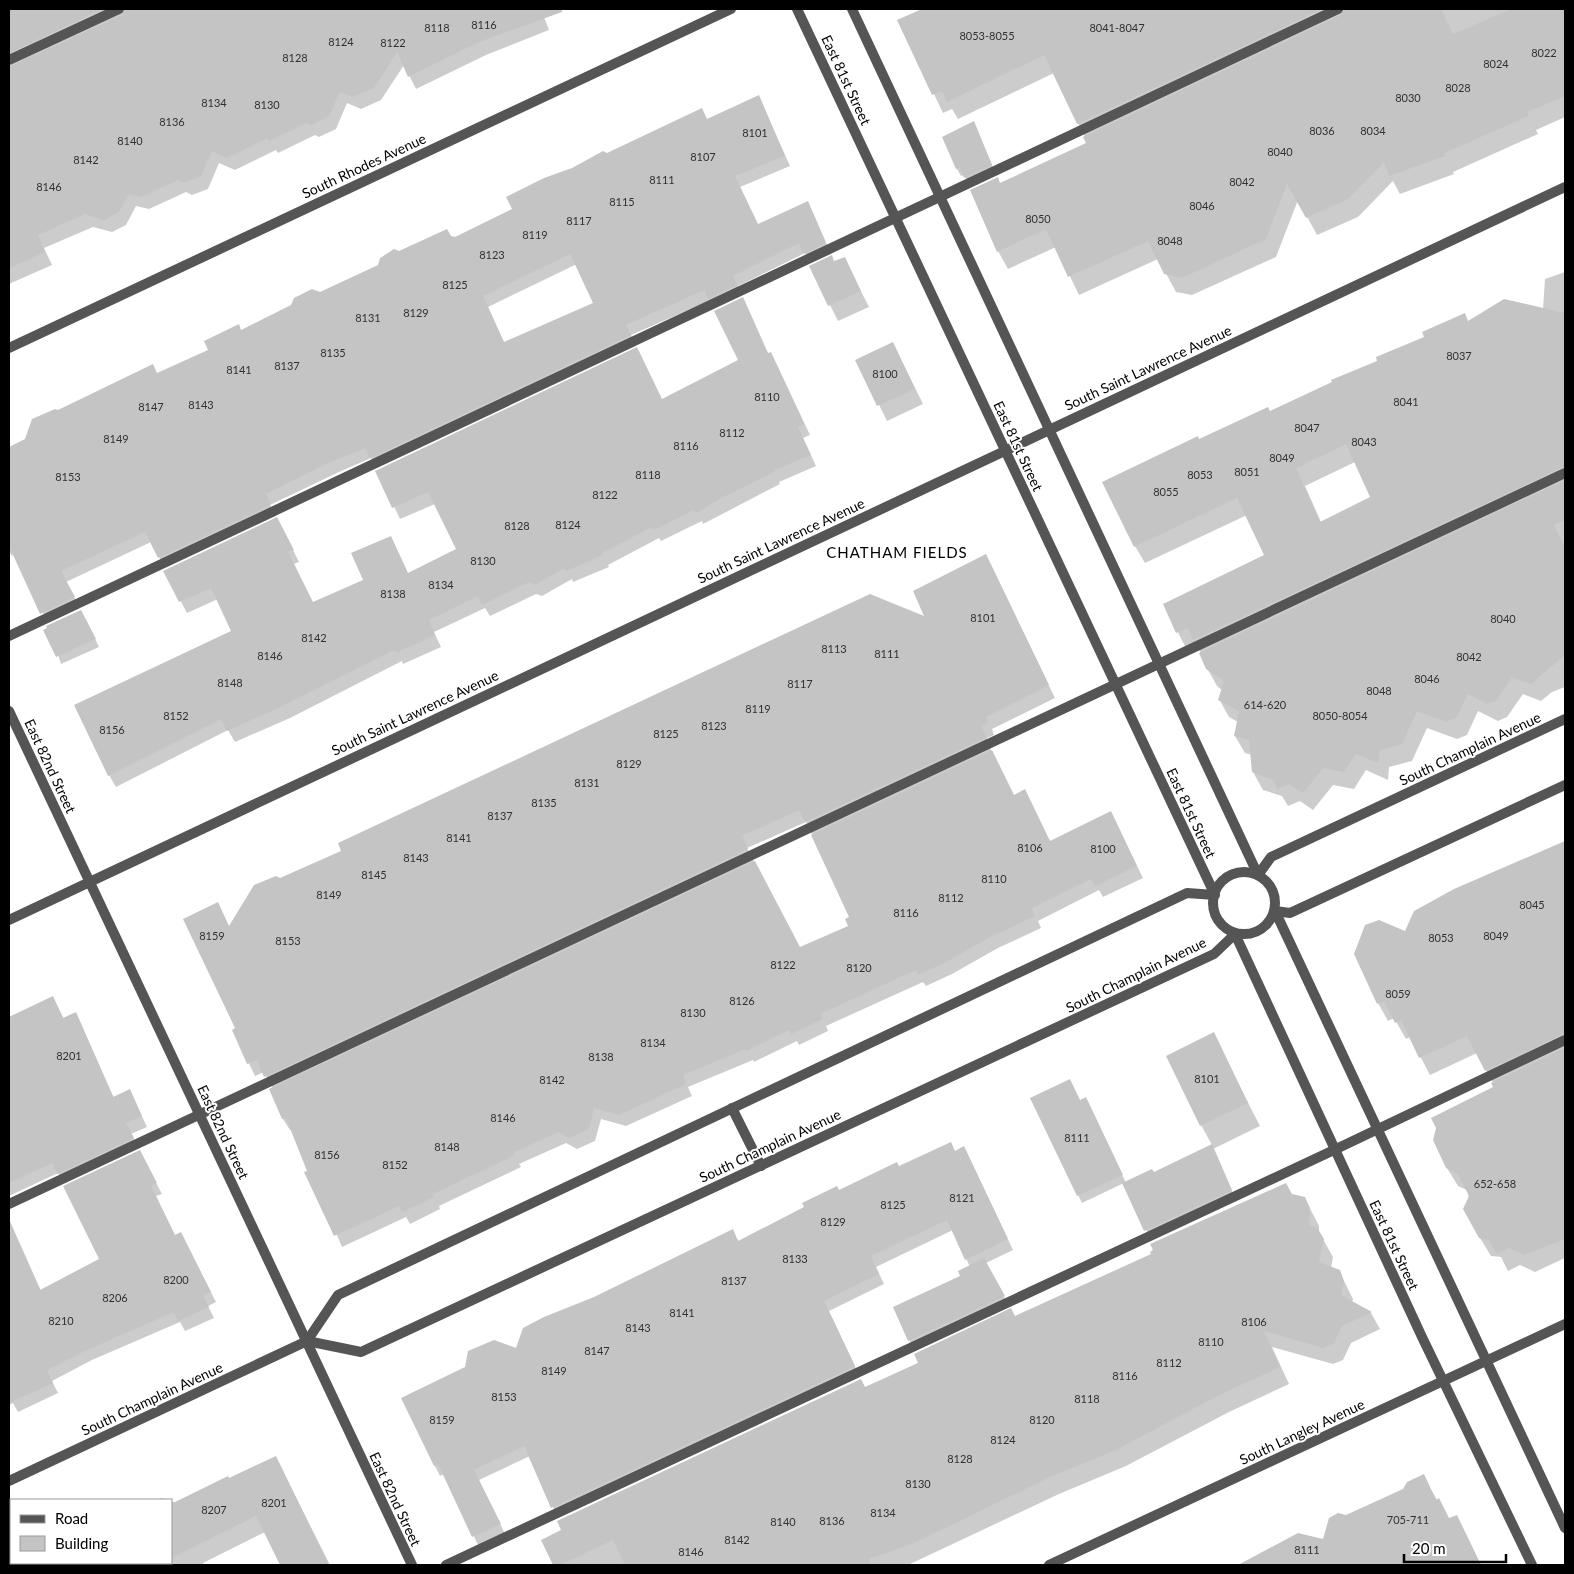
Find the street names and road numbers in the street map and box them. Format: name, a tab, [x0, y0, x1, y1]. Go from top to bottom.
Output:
street label: East 81st Street	[818, 32, 875, 128]
street label: South Rhodes Avenue	[299, 129, 429, 202]
street label: South Saint Lawrence Avenue	[1062, 321, 1234, 414]
street label: East 81st Street	[990, 398, 1047, 494]
street label: South Saint Lawrence Avenue	[695, 494, 867, 587]
street label: South Saint Lawrence Avenue	[329, 666, 501, 759]
street label: South Champlain Avenue	[1396, 708, 1543, 789]
street label: East 82nd Street	[21, 716, 80, 816]
street label: East 81st Street	[1163, 765, 1220, 861]
street label: South Champlain Avenue	[1063, 933, 1209, 1016]
street label: East 82nd Street	[194, 1082, 253, 1182]
street label: South Champlain Avenue	[696, 1105, 843, 1186]
street label: East 81st Street	[1366, 1197, 1423, 1293]
street label: South Champlain Avenue	[78, 1358, 225, 1439]
street label: South Langley Avenue	[1237, 1395, 1367, 1468]
street label: East 82nd Street	[366, 1449, 425, 1549]

